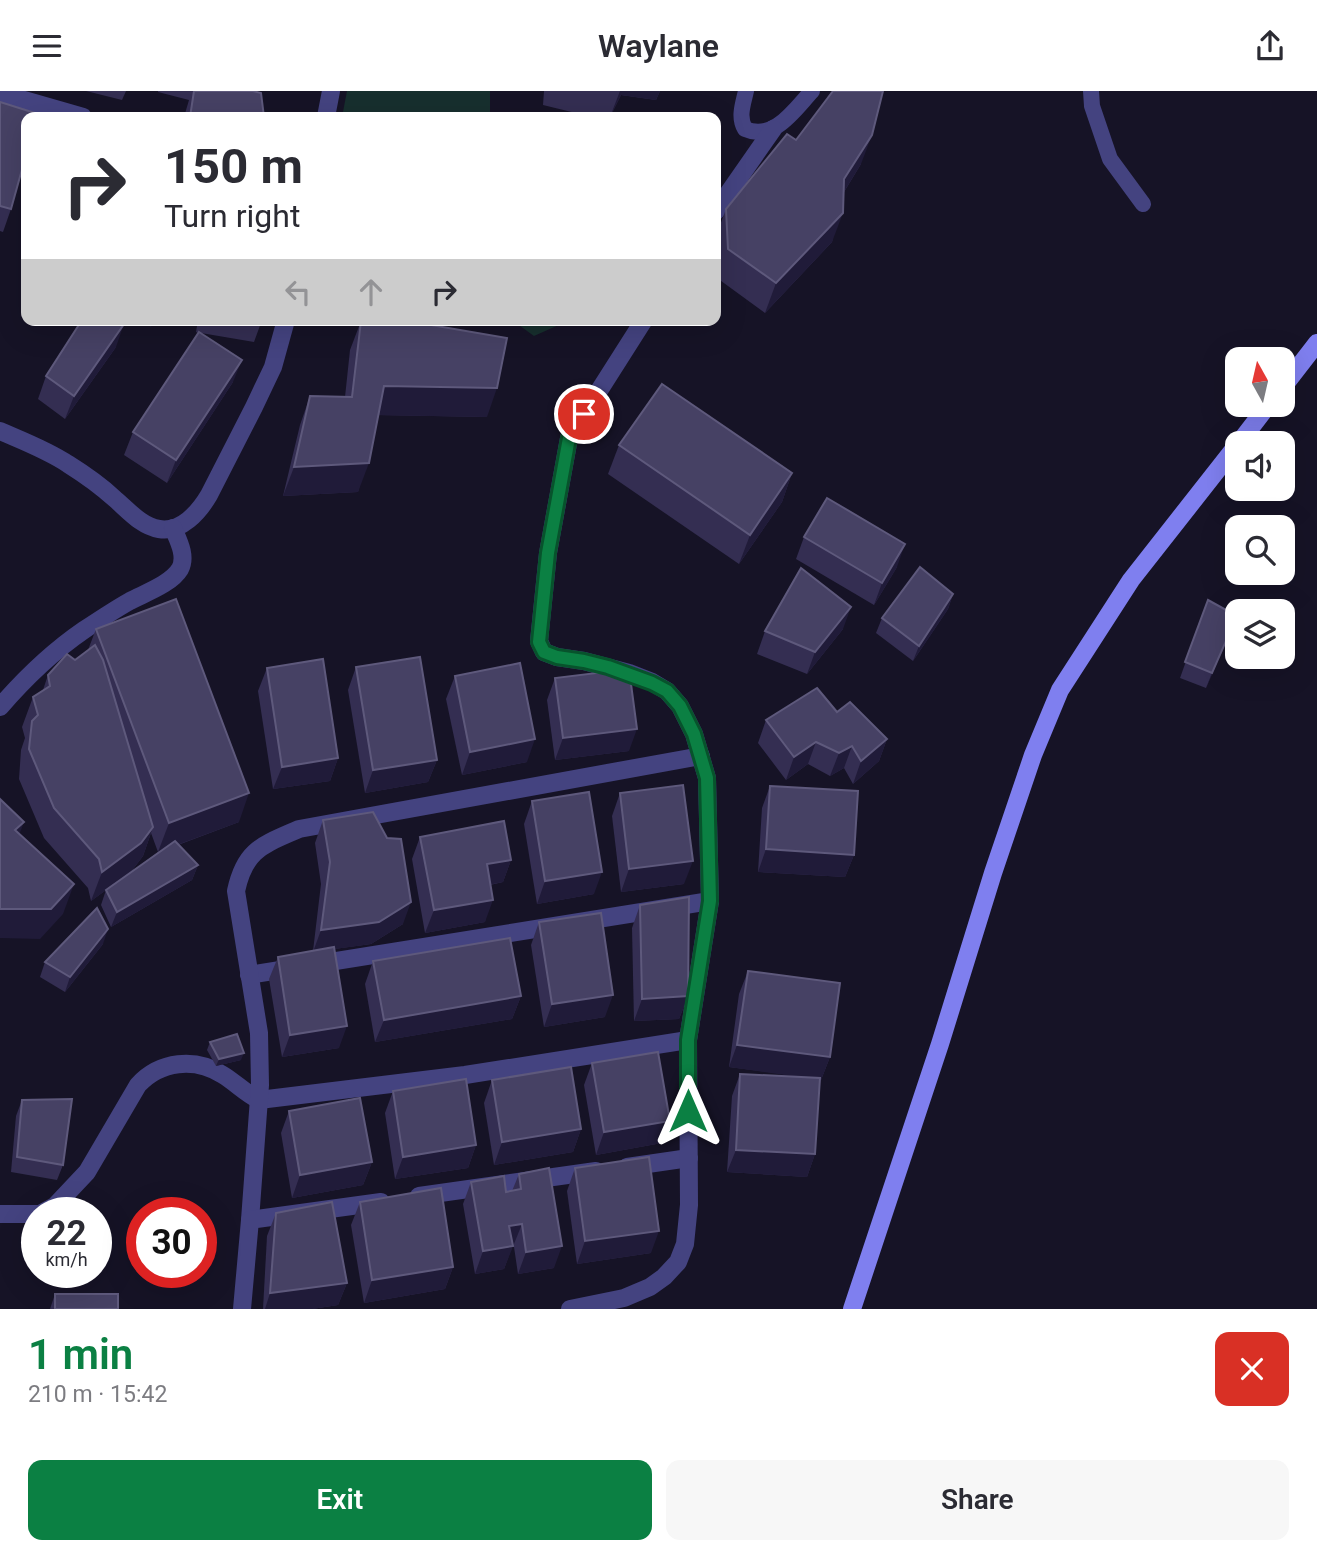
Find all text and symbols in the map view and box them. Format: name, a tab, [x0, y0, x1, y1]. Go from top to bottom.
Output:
icon: menu	[28, 27, 66, 65]
text: Waylane	[598, 27, 719, 65]
icon: share	[1251, 27, 1289, 65]
text: 150 m	[164, 138, 303, 195]
icon: right	[49, 140, 140, 231]
text: Turn right	[164, 197, 300, 235]
icon: left	[279, 273, 317, 311]
icon: ahead	[352, 273, 390, 311]
icon: right	[425, 273, 463, 311]
north arrow	[1225, 347, 1295, 417]
map controls	[1225, 347, 1295, 669]
pin	[554, 384, 614, 444]
icon: arrive	[565, 395, 603, 433]
button: sound	[1225, 431, 1295, 501]
button: search	[1225, 515, 1295, 585]
button: layers	[1225, 599, 1295, 669]
position arrow	[651, 1074, 725, 1148]
speed limit sign: 30	[126, 1197, 217, 1288]
text: 22	[46, 1213, 87, 1254]
text: km/h	[45, 1249, 88, 1270]
text: 1 min	[28, 1330, 133, 1379]
button: close	[1215, 1332, 1289, 1406]
text: 210 m · 15:42	[28, 1381, 167, 1408]
button: Exit	[28, 1460, 652, 1540]
button: Share	[666, 1460, 1289, 1540]

